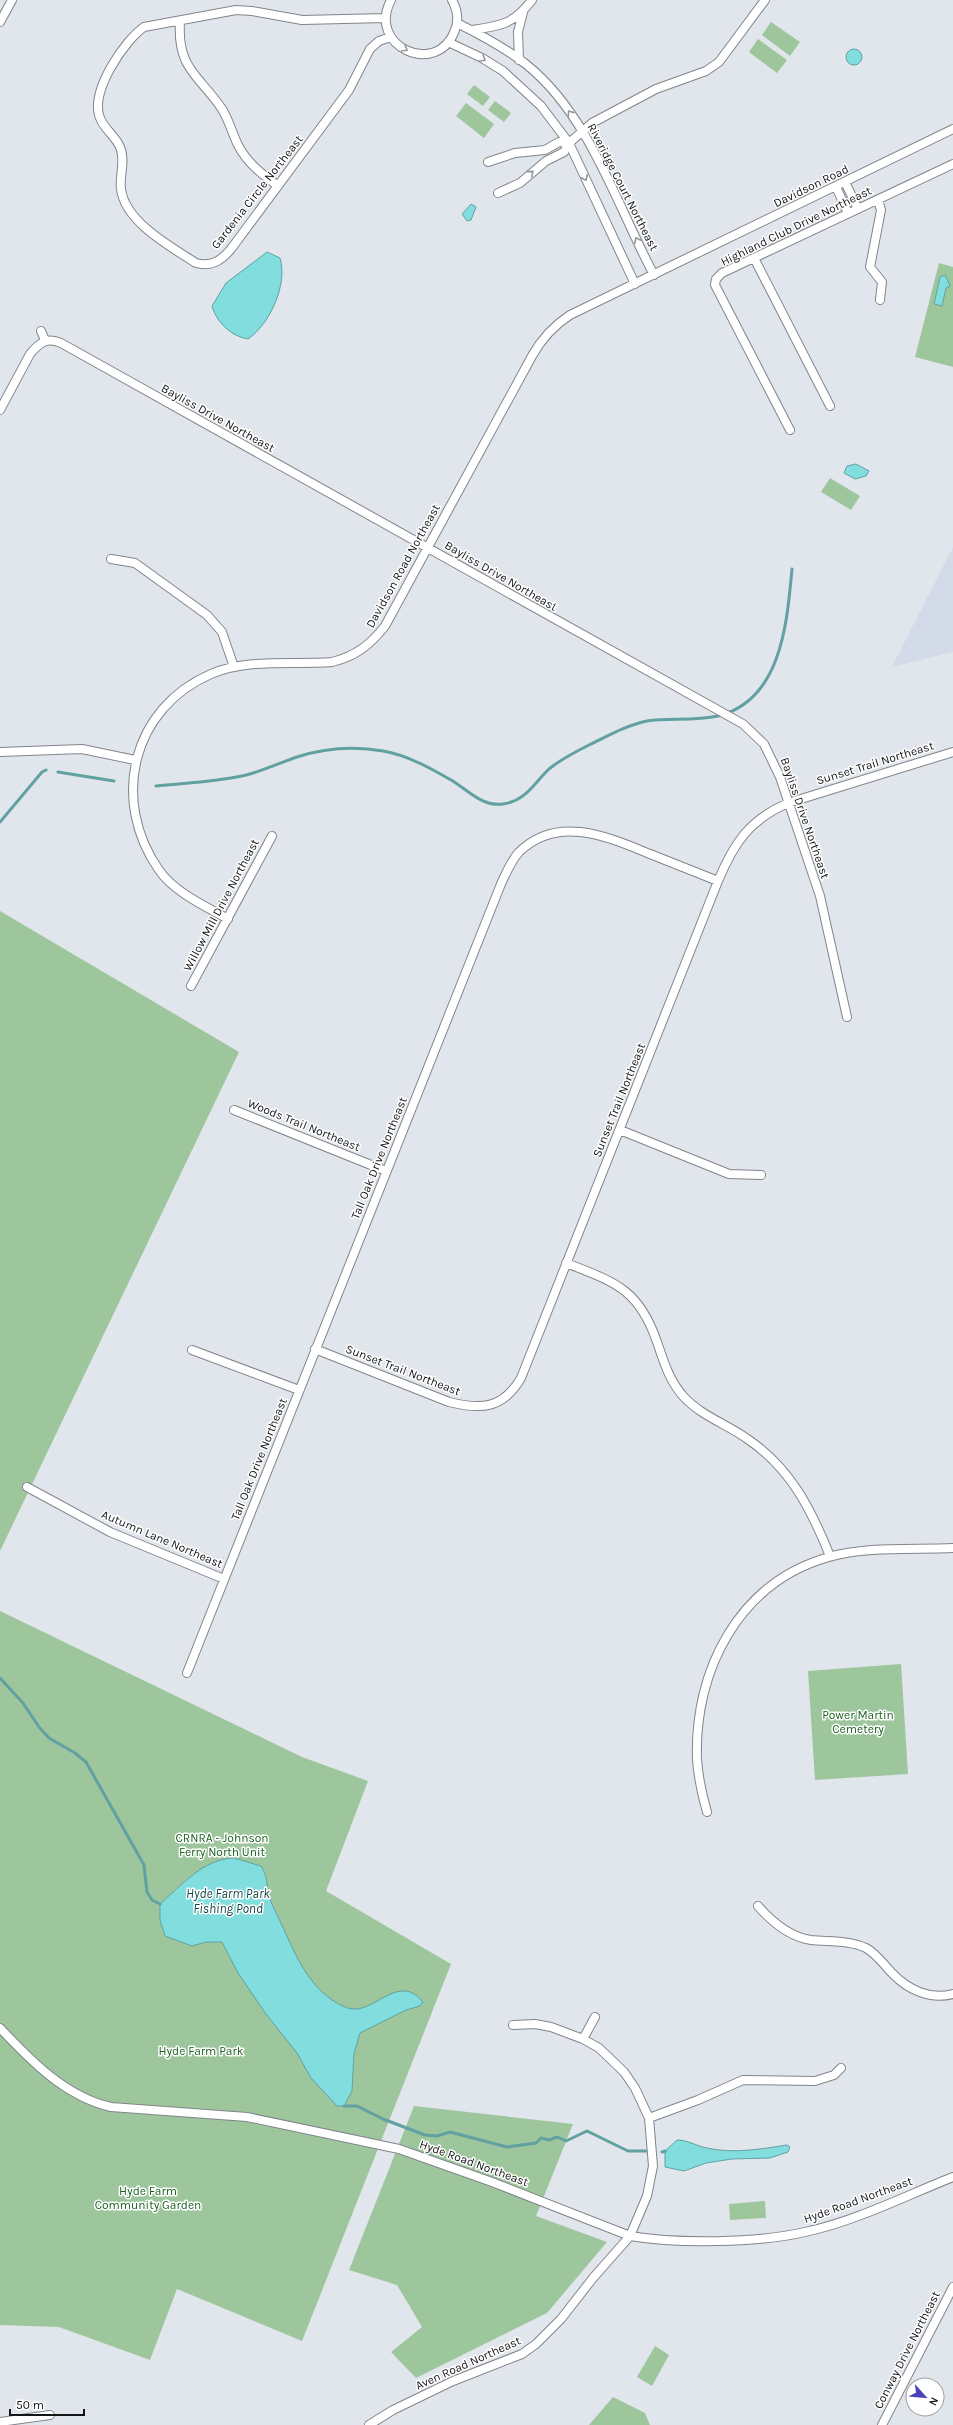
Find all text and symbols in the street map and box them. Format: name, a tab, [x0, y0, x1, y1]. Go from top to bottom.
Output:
one-way arrow	[401, 45, 408, 52]
one-way arrow	[479, 54, 486, 61]
one-way arrow	[568, 110, 575, 117]
street label: Riveridge Court Northeast	[585, 121, 662, 254]
street label: Gardenia Circle Northeast	[208, 132, 306, 252]
street label: Davidson Road	[771, 162, 851, 210]
one-way arrow	[526, 171, 534, 178]
one-way arrow	[580, 174, 588, 182]
street label: Highland Club Drive Northeast	[718, 183, 874, 269]
one-way arrow	[634, 237, 642, 244]
street label: Bayliss Drive Northeast	[159, 381, 278, 455]
street label: Davidson Road Northeast	[363, 501, 443, 630]
street label: Bayliss Drive Northeast	[442, 538, 560, 614]
street label: Sunset Trail Northeast	[815, 738, 936, 788]
street label: Bayliss Drive Northeast	[778, 756, 833, 881]
street label: Willow Mill Drive Northeast	[180, 836, 262, 974]
street label: Sunset Trail Northeast	[590, 1040, 649, 1159]
street label: Tall Oak Drive Northeast	[348, 1094, 410, 1221]
street label: Woods Trail Northeast	[246, 1096, 363, 1154]
street label: Sunset Trail Northeast	[344, 1342, 463, 1399]
street label: Tall Oak Drive Northeast	[228, 1395, 290, 1522]
street label: Autumn Lane Northeast	[99, 1507, 225, 1571]
park label: Power Martin Cemetery	[822, 1708, 894, 1736]
park label: CRNRA - Johnson Ferry North Unit	[175, 1831, 269, 1859]
water label: Hyde Farm Park Fishing Pond	[186, 1886, 270, 1916]
park label: Hyde Farm Park	[158, 2044, 244, 2058]
street label: Hyde Road Northeast	[418, 2137, 531, 2189]
street label: Hyde Road Northeast	[802, 2174, 915, 2226]
park label: Hyde Farm Community Garden	[95, 2184, 201, 2212]
street label: Conway Drive Northeast	[871, 2289, 943, 2411]
street label: Aven Road Northeast	[413, 2333, 523, 2393]
north arrow	[905, 2377, 945, 2417]
scale bar	[10, 2391, 84, 2417]
text: 50 m	[16, 2398, 44, 2412]

